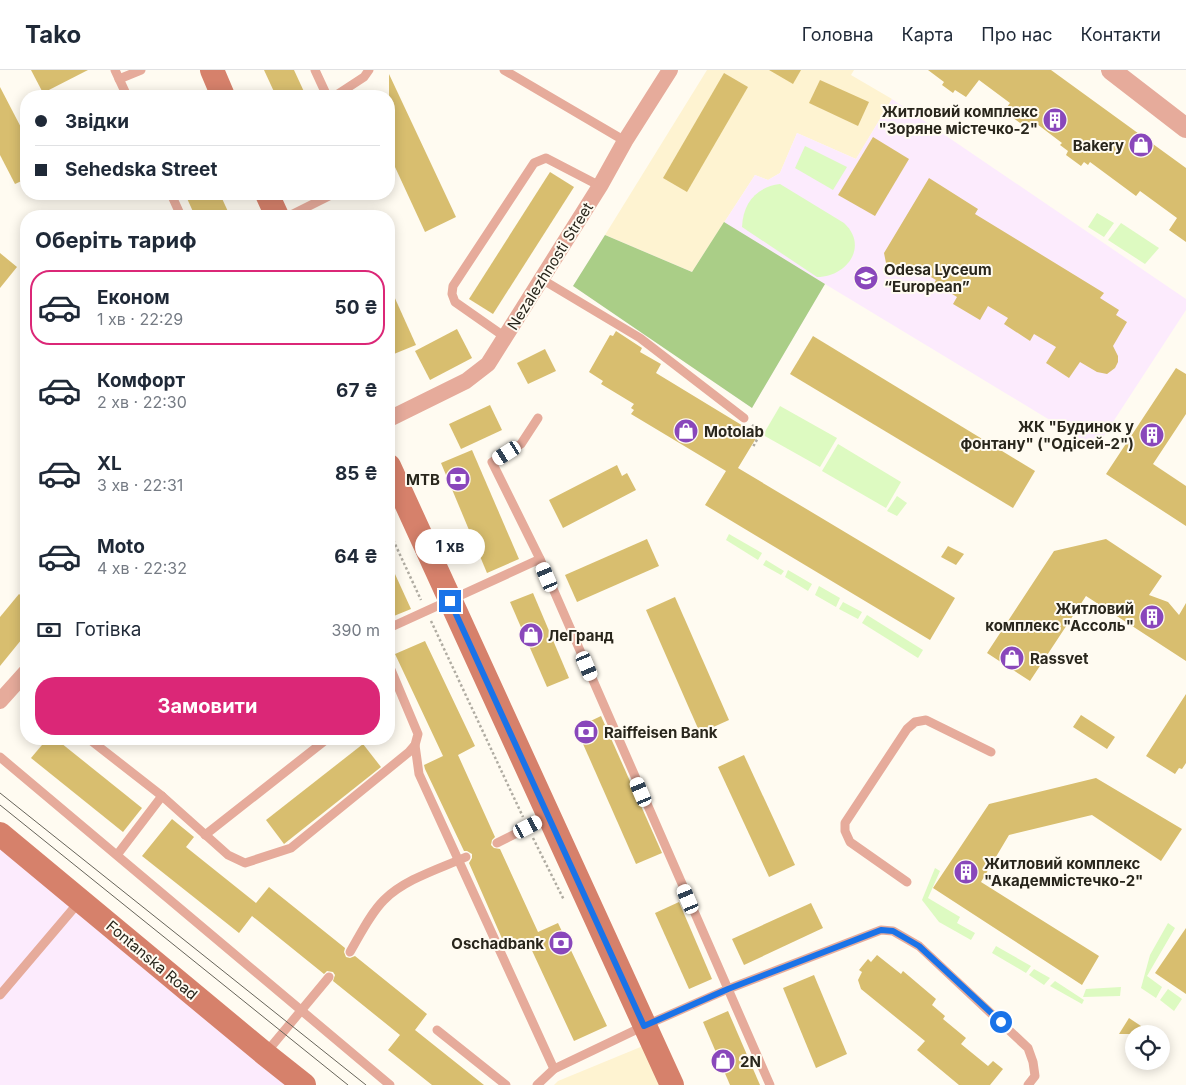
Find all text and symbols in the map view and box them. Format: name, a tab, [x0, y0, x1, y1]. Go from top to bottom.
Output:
text: Tako	[25, 20, 81, 49]
text: Головна	[802, 24, 874, 45]
text: Карта	[902, 24, 953, 45]
text: Про нас	[981, 24, 1053, 45]
text: Контакти	[1081, 24, 1161, 45]
place label: Житловий комплекс "Зоряне містечко-2"	[878, 102, 1038, 138]
building icon: Житловий комплекс "Зоряне містечко-2"	[1042, 107, 1068, 133]
text: Звідки	[65, 110, 129, 133]
shop icon: Bakery	[1128, 132, 1154, 158]
place label: Bakery	[1073, 136, 1124, 155]
text: Sehedska Street	[65, 158, 217, 181]
street label: Nezalezhnosti Street	[503, 199, 597, 333]
text: Оберіть тариф	[35, 227, 196, 253]
place label: Odesa Lyceum “European”	[884, 260, 992, 296]
school or university icon: Odesa Lyceum “European”	[853, 265, 879, 291]
icon: car	[37, 285, 82, 330]
text: Економ	[97, 286, 170, 309]
text: 50 ₴	[335, 296, 378, 319]
text: 1 хв · 22:29	[97, 309, 183, 329]
icon: car	[37, 368, 82, 413]
text: Комфорт	[97, 369, 185, 392]
text: 67 ₴	[336, 379, 378, 402]
text: 2 хв · 22:30	[97, 392, 187, 412]
place label: ЖК "Будинок у фонтану" ("Одісей-2")	[961, 417, 1134, 453]
shop icon: Motolab	[673, 418, 699, 444]
place label: Motolab	[704, 422, 764, 441]
building icon: ЖК "Будинок у фонтану" ("Одісей-2")	[1139, 422, 1165, 448]
car	[490, 439, 523, 467]
icon: car	[37, 451, 82, 496]
text: XL	[97, 452, 122, 475]
text: 85 ₴	[335, 462, 378, 485]
bank icon: МТВ	[445, 466, 471, 492]
place label: МТВ	[406, 470, 440, 489]
text: 3 хв · 22:31	[97, 475, 183, 495]
callout: 1 хв	[415, 528, 485, 564]
icon: car	[37, 534, 82, 579]
text: Moto	[97, 535, 145, 558]
text: 1 хв	[435, 536, 465, 556]
text: 64 ₴	[334, 545, 378, 568]
text: 4 хв · 22:32	[97, 558, 187, 578]
car	[534, 560, 559, 594]
route end	[439, 590, 461, 612]
place label: Житловий комплекс "Ассоль"	[985, 599, 1134, 635]
building icon: Житловий комплекс "Ассоль"	[1139, 604, 1165, 630]
icon: cash	[35, 616, 63, 644]
text: Готівка	[75, 618, 141, 641]
text: 390 m	[332, 620, 380, 640]
shop icon: ЛеГранд	[518, 622, 544, 648]
place label: ЛеГранд	[548, 626, 614, 645]
shop icon: Rassvet	[999, 645, 1025, 671]
car	[574, 649, 599, 683]
place label: Rassvet	[1030, 649, 1089, 668]
button: Замовити	[35, 677, 380, 735]
bank icon: Raiffeisen Bank	[573, 719, 599, 745]
place label: Raiffeisen Bank	[604, 723, 718, 742]
car	[628, 775, 653, 809]
car	[511, 814, 544, 840]
place label: Житловий комплекс "Академмістечко-2"	[984, 854, 1143, 890]
building icon: Житловий комплекс "Академмістечко-2"	[953, 859, 979, 885]
car	[675, 882, 700, 916]
street label: Fontanska Road	[102, 916, 202, 1004]
bank icon: Oschadbank	[548, 930, 574, 956]
place label: Oschadbank	[451, 934, 544, 953]
route start	[990, 1011, 1012, 1033]
map controls	[1125, 1025, 1170, 1070]
button: locate	[1125, 1025, 1170, 1070]
shop icon: 2N	[710, 1048, 736, 1074]
place label: 2N	[740, 1052, 761, 1071]

